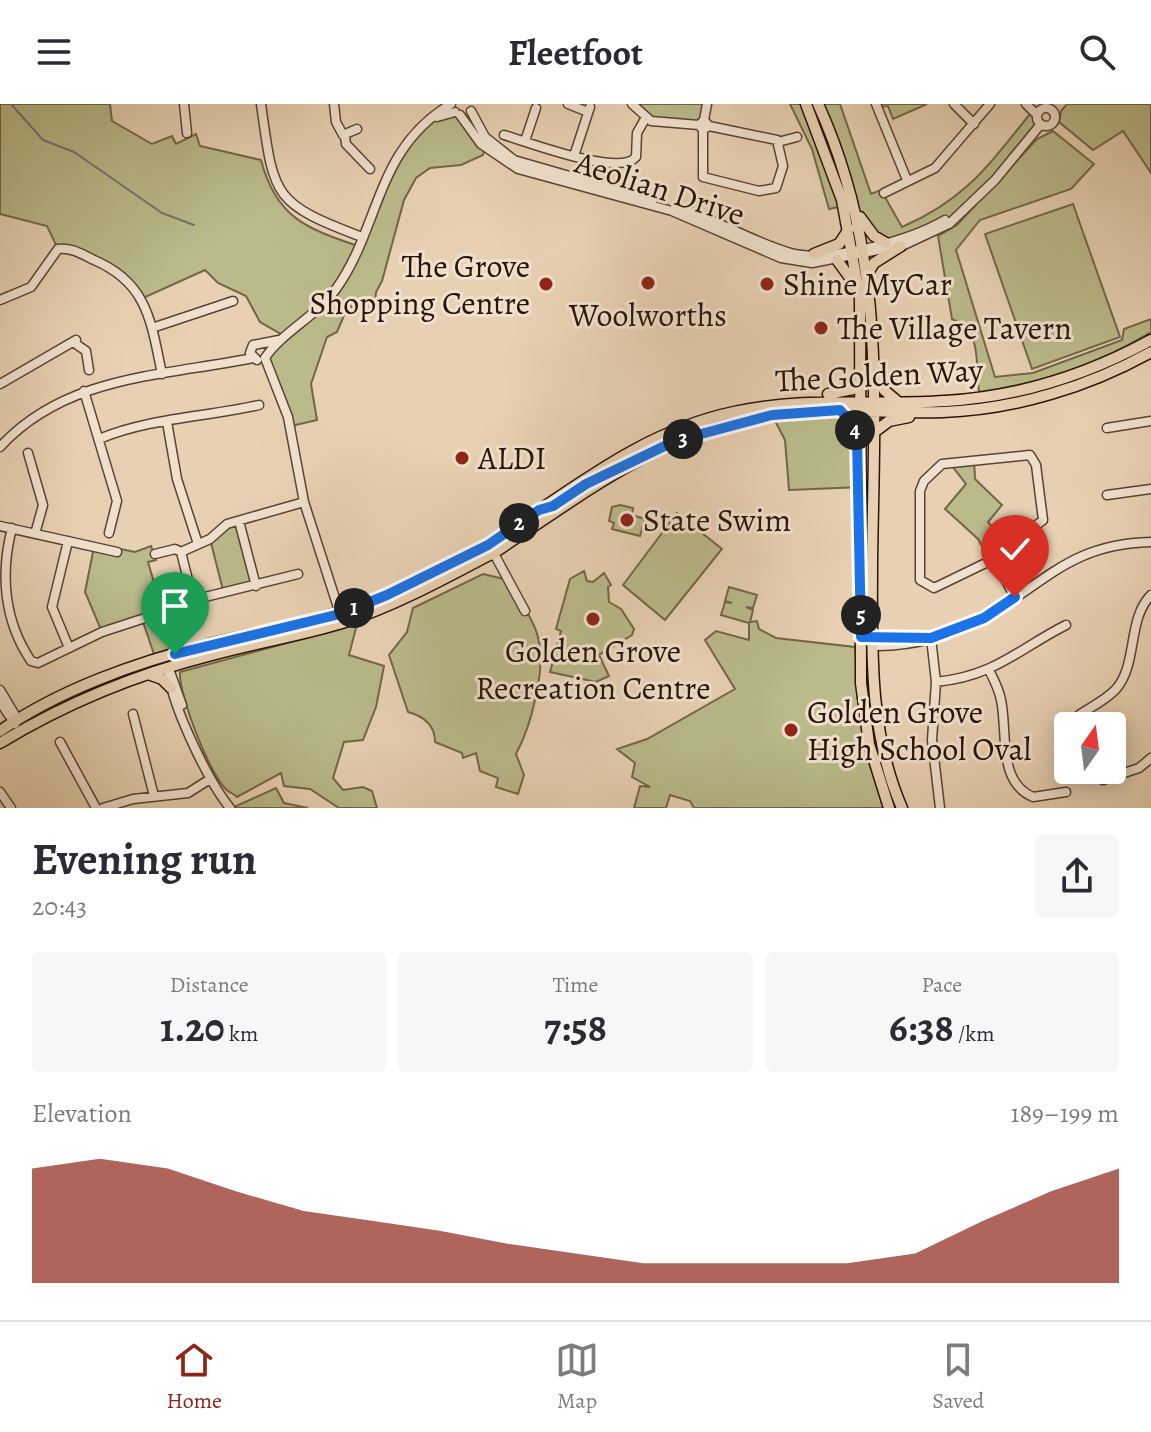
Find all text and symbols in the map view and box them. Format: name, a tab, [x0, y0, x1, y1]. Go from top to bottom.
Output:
text: Fleetfoot	[508, 28, 643, 77]
icon: menu	[32, 30, 76, 74]
icon: search	[1075, 30, 1119, 74]
street label: Aeolian Drive	[569, 140, 750, 236]
place label: The Grove Shopping Centre	[310, 244, 530, 325]
place label: Shine MyCar	[783, 262, 952, 306]
marker: Woolworths	[639, 274, 657, 292]
marker: The Grove Shopping Centre	[537, 275, 555, 293]
marker: Shine MyCar	[758, 275, 776, 293]
place label: Woolworths	[568, 293, 727, 337]
place label: The Village Tavern	[837, 306, 1072, 350]
marker: The Village Tavern	[812, 319, 830, 337]
street label: The Golden Way	[774, 348, 985, 402]
pin: 4	[835, 410, 875, 450]
text: 4	[850, 415, 860, 445]
pin: 3	[663, 419, 703, 459]
text: 3	[678, 424, 688, 454]
place label: ALDI	[477, 436, 546, 480]
marker: ALDI	[453, 449, 471, 467]
place label: State Swim	[643, 498, 791, 542]
pin: 2	[499, 503, 539, 543]
text: 2	[514, 508, 524, 538]
marker: State Swim	[618, 511, 636, 529]
pin	[981, 515, 1049, 597]
icon: check	[993, 527, 1037, 571]
pin	[141, 572, 209, 654]
icon: arrive	[153, 584, 197, 628]
pin: 1	[334, 588, 374, 628]
text: 1	[350, 593, 358, 623]
pin: 5	[841, 595, 881, 635]
text: 5	[856, 600, 866, 630]
marker: Golden Grove Recreation Centre	[584, 610, 602, 628]
place label: Golden Grove Recreation Centre	[475, 629, 711, 710]
place label: Golden Grove High School Oval	[807, 690, 1031, 771]
north arrow	[1054, 712, 1126, 784]
map controls	[1054, 712, 1126, 784]
marker: Golden Grove High School Oval	[782, 721, 800, 739]
text: Evening run	[32, 829, 257, 889]
button: share	[1035, 834, 1119, 918]
text: 20:43	[32, 889, 87, 924]
text: Distance	[170, 970, 249, 1000]
text: Time	[553, 970, 598, 1000]
text: Pace	[921, 970, 962, 1000]
text: 1.20	[160, 1000, 225, 1055]
text: 7:58	[544, 1000, 607, 1055]
text: 6:38	[889, 1000, 954, 1055]
text: km	[225, 1019, 258, 1049]
text: /km	[954, 1019, 995, 1049]
text: Elevation	[32, 1096, 132, 1131]
text: 189–199 m	[1011, 1096, 1119, 1131]
tab: Home	[167, 1338, 222, 1416]
tab: Map	[555, 1338, 599, 1416]
tab: Saved	[932, 1338, 984, 1416]

